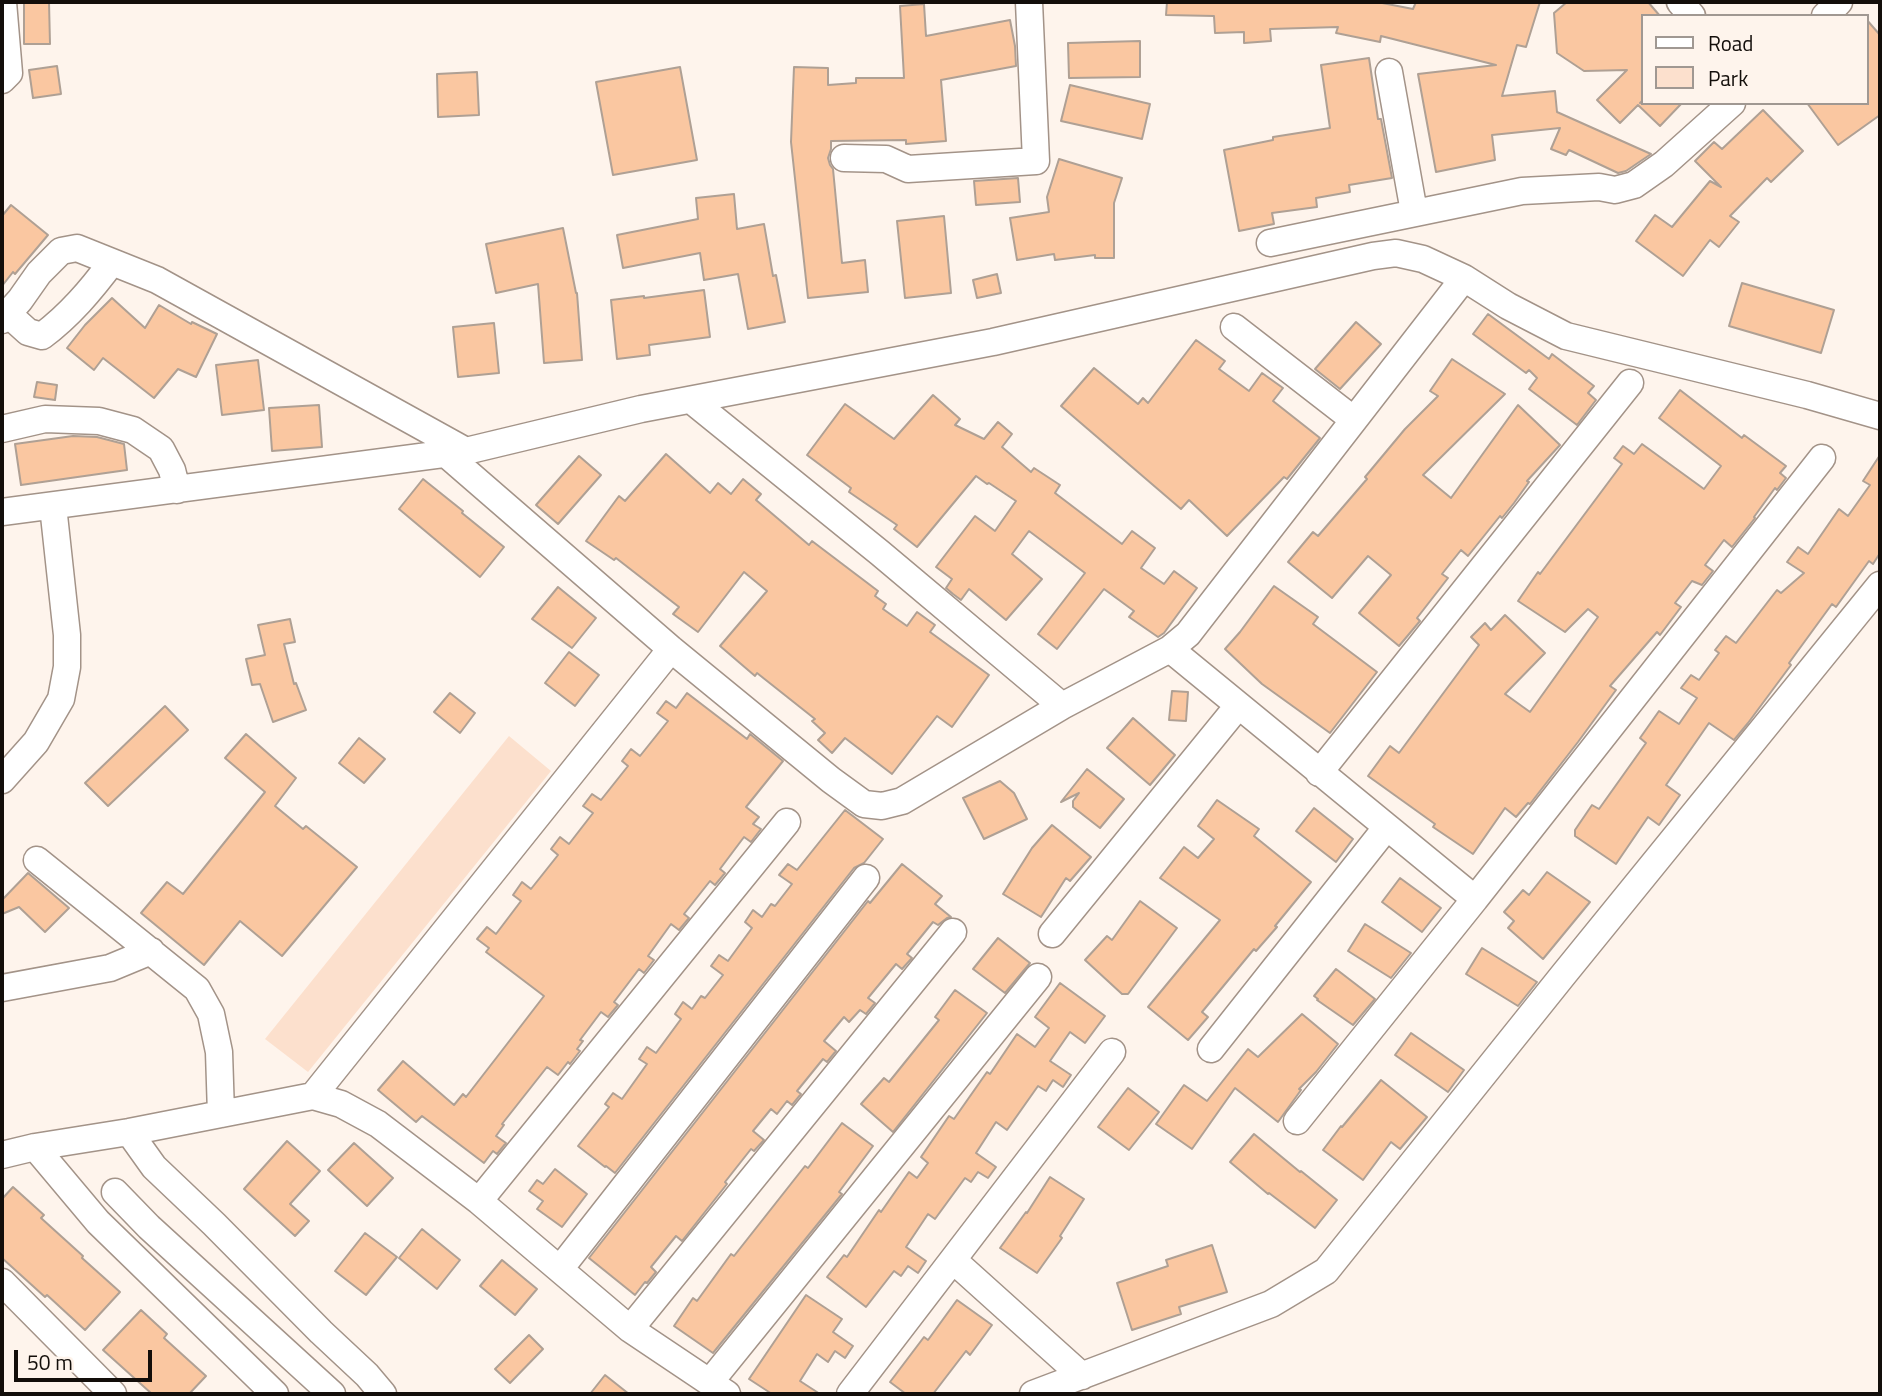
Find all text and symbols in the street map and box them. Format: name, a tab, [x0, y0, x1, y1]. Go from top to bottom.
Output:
legend	[1640, 14, 1868, 105]
text: Road	[1708, 27, 1753, 59]
text: Park	[1708, 62, 1748, 94]
scale bar	[18, 1336, 156, 1380]
text: 50 m	[27, 1346, 73, 1378]

